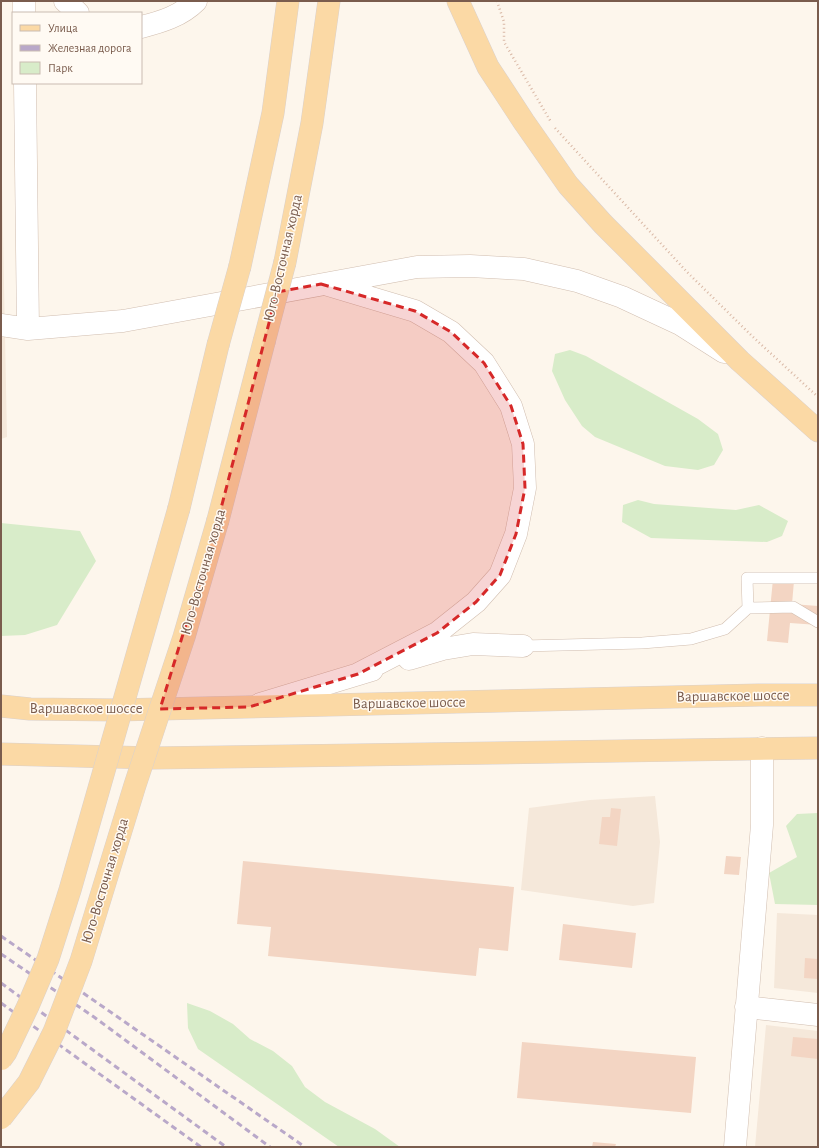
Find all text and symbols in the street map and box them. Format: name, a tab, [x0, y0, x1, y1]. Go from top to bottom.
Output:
legend	[12, 12, 142, 84]
text: Улица	[48, 22, 78, 34]
text: Железная дорога	[48, 42, 132, 54]
text: Парк	[48, 62, 73, 74]
street label: Юго-Восточная хорда	[261, 193, 305, 323]
street label: Юго-Восточная хорда	[178, 507, 228, 637]
street label: Варшавское шоссе	[676, 688, 790, 704]
street label: Варшавское шоссе	[352, 695, 466, 711]
street label: Варшавское шоссе	[29, 701, 143, 716]
street label: Юго-Восточная хорда	[79, 816, 131, 945]

